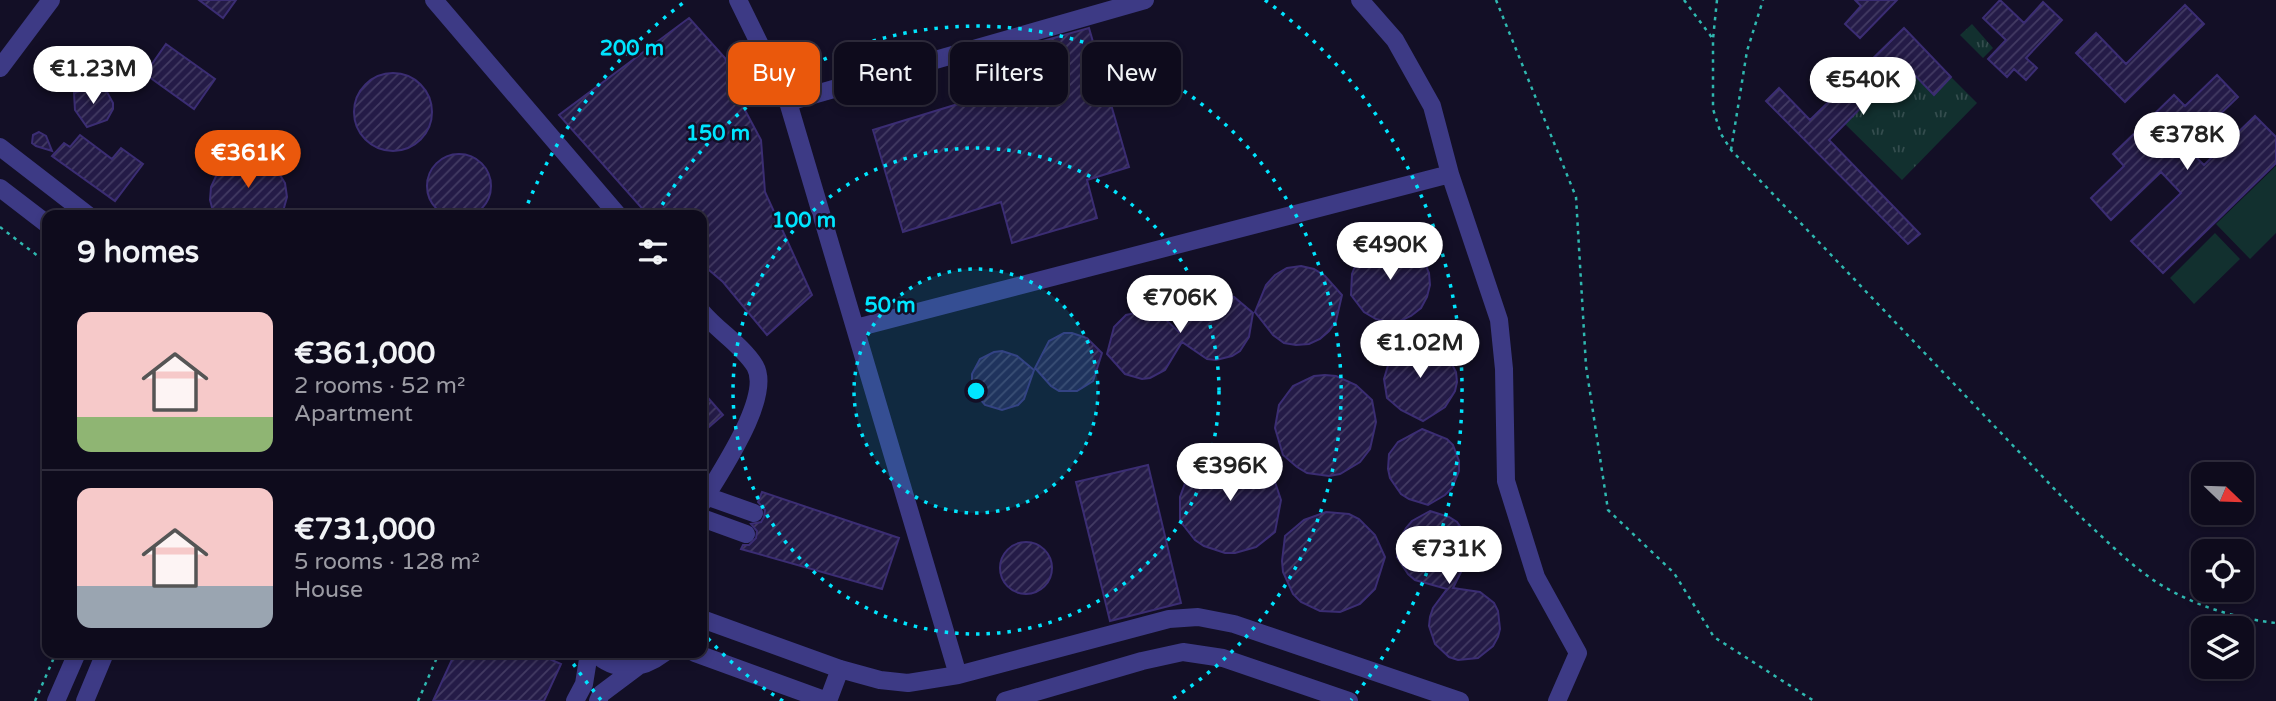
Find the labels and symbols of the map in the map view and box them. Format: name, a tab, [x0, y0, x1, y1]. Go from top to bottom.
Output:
text: 200 m	[600, 36, 664, 61]
pin: €1.23M	[36, 46, 150, 106]
pin: €540K	[1814, 58, 1912, 117]
pin: €378K	[2138, 113, 2236, 172]
text: 150 m	[686, 121, 750, 146]
pin: €361K	[199, 130, 297, 190]
text: 100 m	[772, 208, 836, 233]
pin: €490K	[1341, 222, 1439, 282]
pin: €706K	[1131, 276, 1229, 335]
text: 50 m	[864, 293, 916, 318]
pin: €1.02M	[1363, 320, 1477, 380]
centre of rings	[964, 379, 988, 403]
pin: €396K	[1181, 444, 1279, 503]
north arrow	[2191, 462, 2254, 525]
pin: €731K	[1400, 526, 1498, 586]

